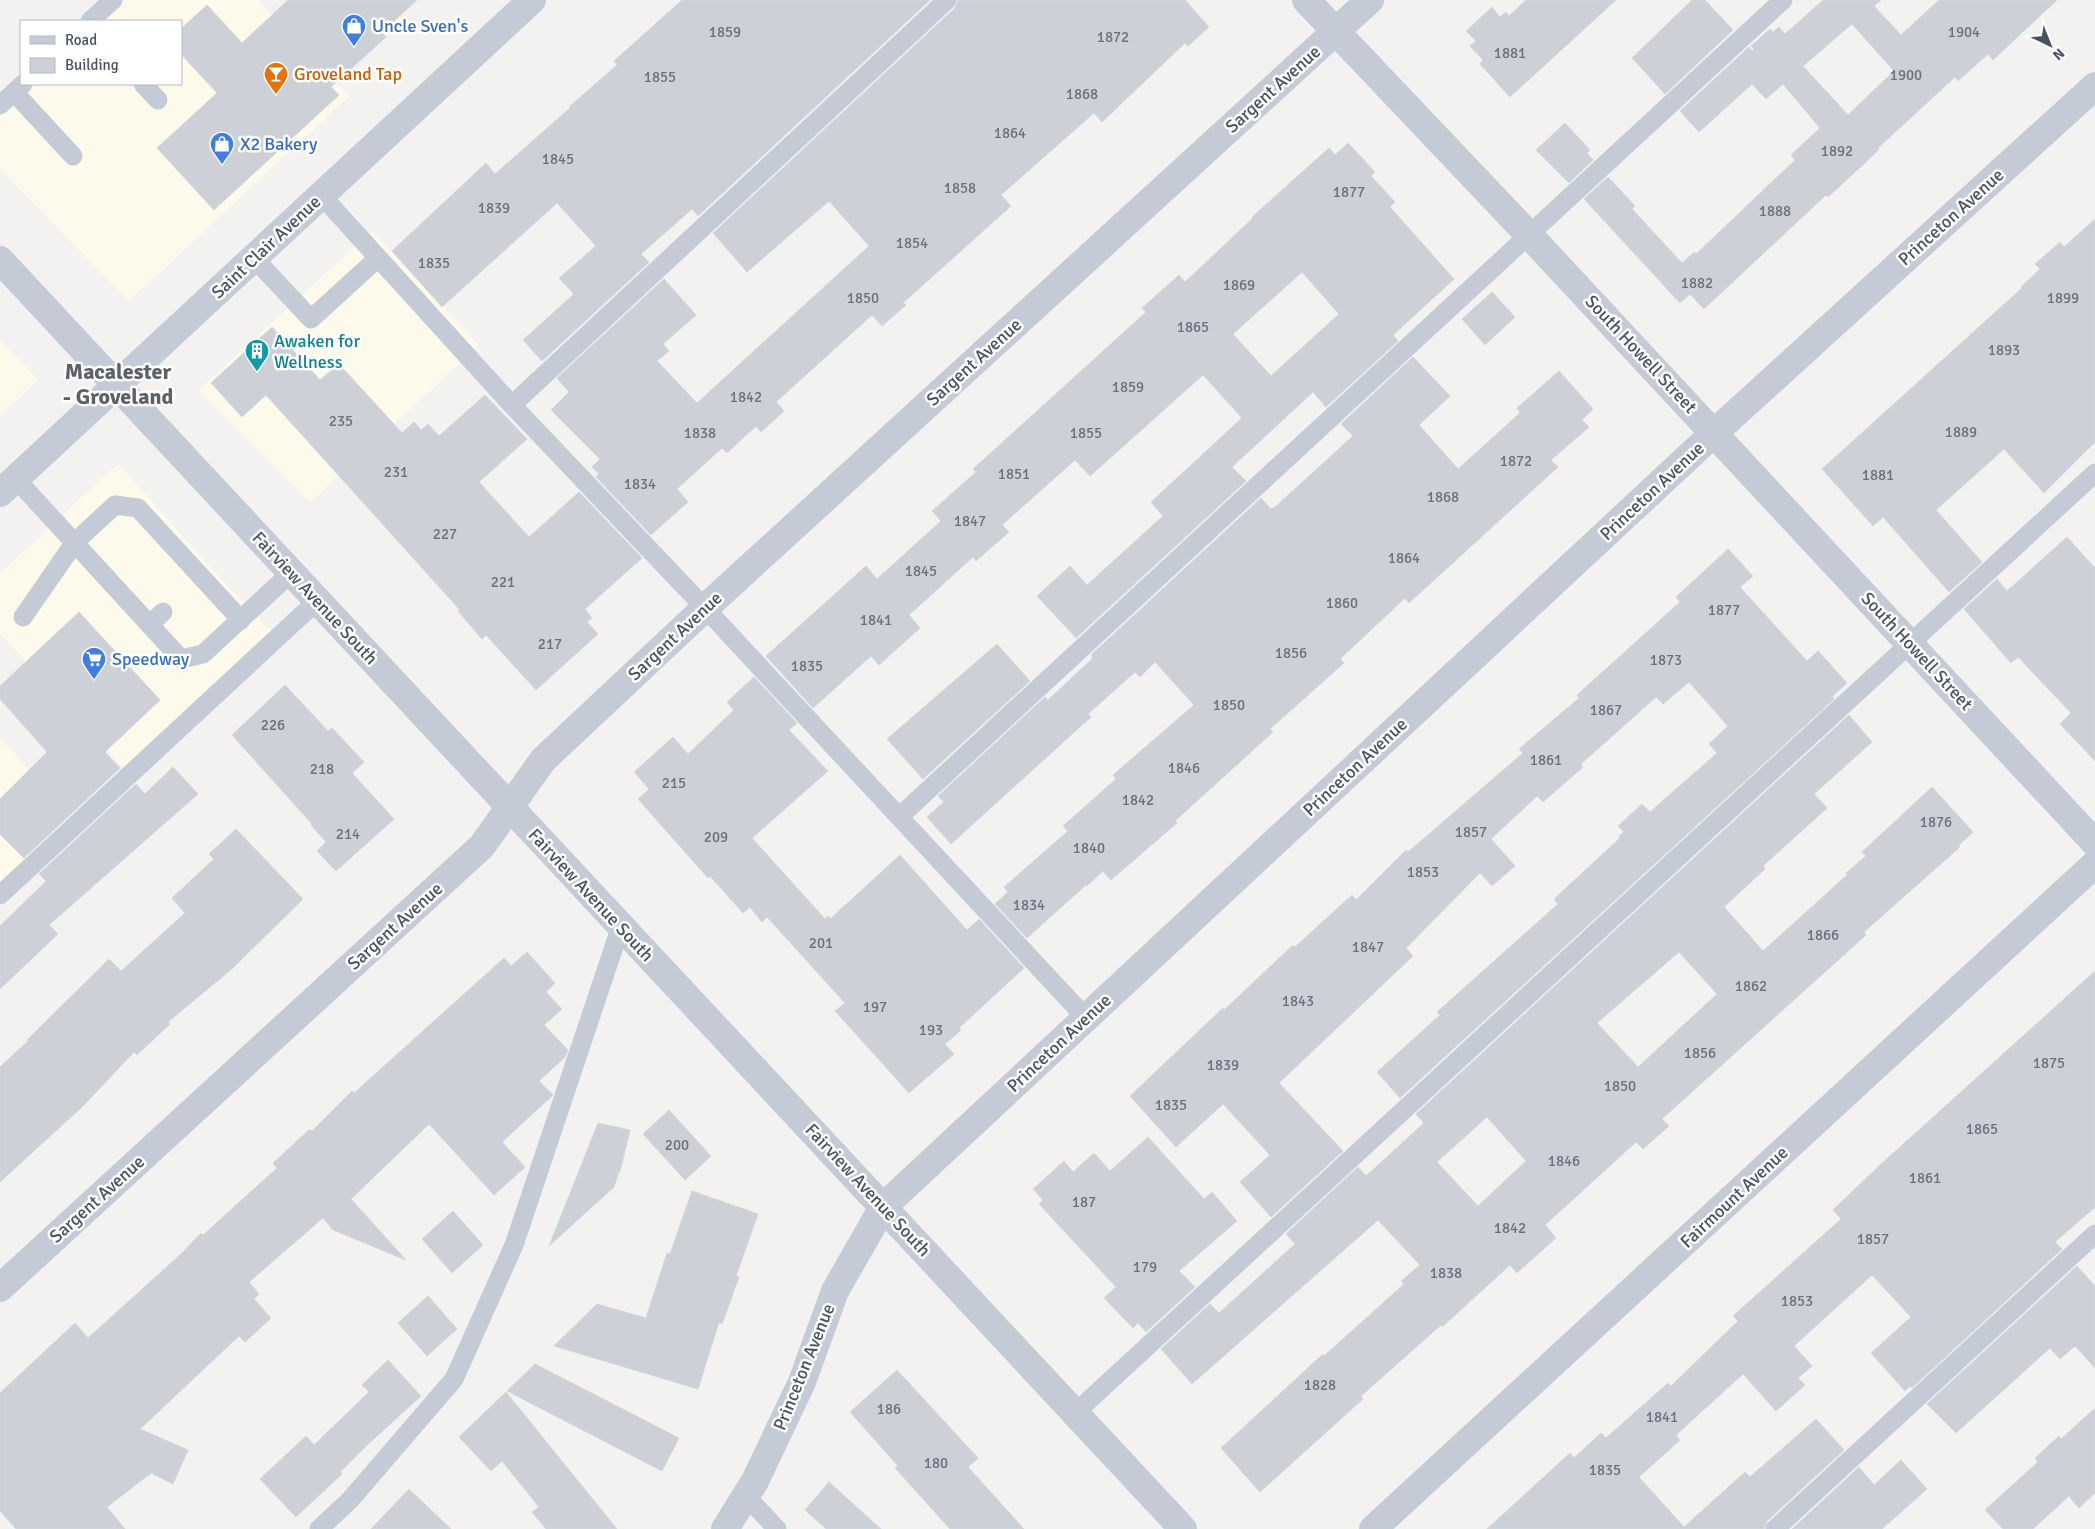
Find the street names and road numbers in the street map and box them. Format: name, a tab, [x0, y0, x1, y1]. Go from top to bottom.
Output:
street label: Sargent Avenue	[1221, 41, 1325, 137]
street label: Princeton Avenue	[1894, 164, 2008, 270]
street label: Saint Clair Avenue	[207, 191, 325, 303]
street label: South Howell Street	[1581, 290, 1701, 418]
street label: Sargent Avenue	[922, 314, 1026, 410]
street label: Princeton Avenue	[1595, 437, 1709, 545]
street label: Fairview Avenue South	[248, 527, 382, 669]
street label: Sargent Avenue	[623, 587, 727, 685]
street label: South Howell Street	[1857, 587, 1977, 715]
street label: Princeton Avenue	[1298, 713, 1412, 821]
street label: Fairview Avenue South	[524, 824, 658, 966]
street label: Sargent Avenue	[343, 878, 447, 974]
street label: Princeton Avenue	[1002, 989, 1116, 1097]
street label: Fairview Avenue South	[801, 1119, 935, 1261]
street label: Fairmount Avenue	[1676, 1141, 1792, 1253]
street label: Sargent Avenue	[45, 1151, 149, 1247]
street label: Princeton Avenue	[769, 1301, 839, 1433]

